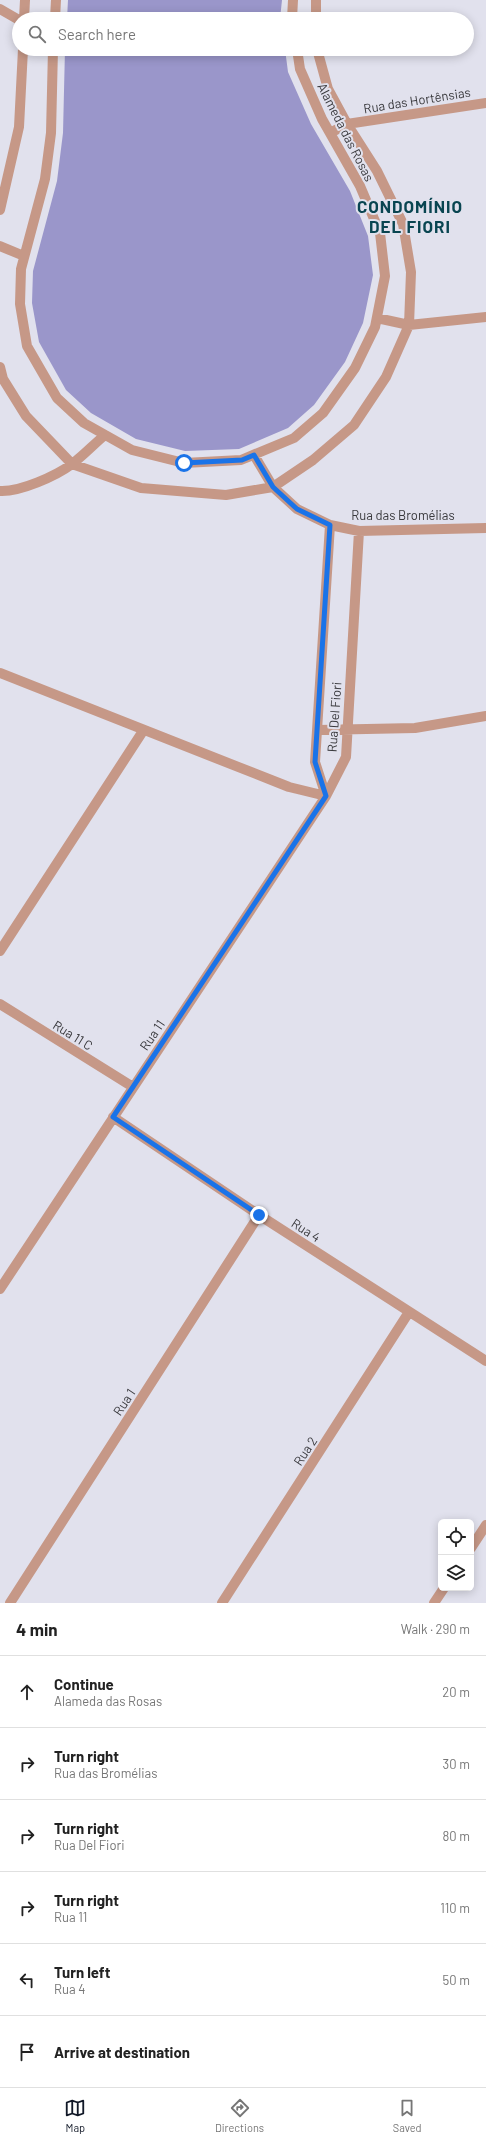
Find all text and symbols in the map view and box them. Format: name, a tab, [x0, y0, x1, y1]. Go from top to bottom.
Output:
search box	[12, 12, 474, 56]
icon: search	[26, 23, 48, 45]
text: Search here	[58, 25, 136, 43]
street label: Alameda das Rosas	[314, 80, 378, 184]
street label: Rua das Hortênsias	[362, 84, 472, 116]
district label: CONDOMÍNIO DEL FIORI	[357, 196, 463, 236]
route start	[175, 454, 193, 472]
street label: Rua das Bromélias	[351, 507, 455, 523]
street label: Rua Del Fiori	[324, 681, 344, 753]
street label: Rua 11 C	[50, 1017, 96, 1053]
street label: Rua 11	[136, 1017, 168, 1053]
route end	[250, 1206, 268, 1224]
street label: Rua 4	[288, 1215, 324, 1245]
street label: Rua 1	[109, 1386, 139, 1418]
street label: Rua 2	[290, 1434, 320, 1468]
map controls	[438, 1519, 474, 1591]
button: locate	[438, 1519, 474, 1555]
button: layers	[438, 1555, 474, 1591]
text: 4 min	[16, 1619, 58, 1639]
text: Walk · 290 m	[401, 1621, 470, 1637]
text: Continue	[54, 1675, 114, 1693]
icon: ahead	[16, 1681, 38, 1703]
text: 20 m	[442, 1684, 470, 1700]
text: Alameda das Rosas	[54, 1693, 162, 1709]
text: Turn right	[54, 1747, 119, 1765]
icon: right	[16, 1753, 38, 1775]
text: 30 m	[443, 1756, 470, 1772]
text: Rua das Bromélias	[54, 1765, 157, 1781]
text: Turn right	[54, 1819, 119, 1837]
icon: right	[16, 1825, 38, 1847]
text: 80 m	[443, 1828, 470, 1844]
text: Rua Del Fiori	[54, 1837, 125, 1853]
text: Turn right	[54, 1891, 119, 1909]
icon: right	[16, 1897, 38, 1919]
text: 110 m	[440, 1900, 470, 1916]
text: Rua 11	[54, 1909, 87, 1925]
text: Turn left	[54, 1963, 110, 1981]
icon: left	[16, 1969, 38, 1991]
text: 50 m	[443, 1972, 470, 1988]
text: Rua 4	[54, 1981, 85, 1997]
icon: arrive	[16, 2041, 38, 2063]
text: Arrive at destination	[54, 2043, 190, 2061]
tab: Map	[64, 2097, 86, 2134]
tab: Directions	[215, 2097, 264, 2134]
tab: Saved	[393, 2097, 422, 2134]

